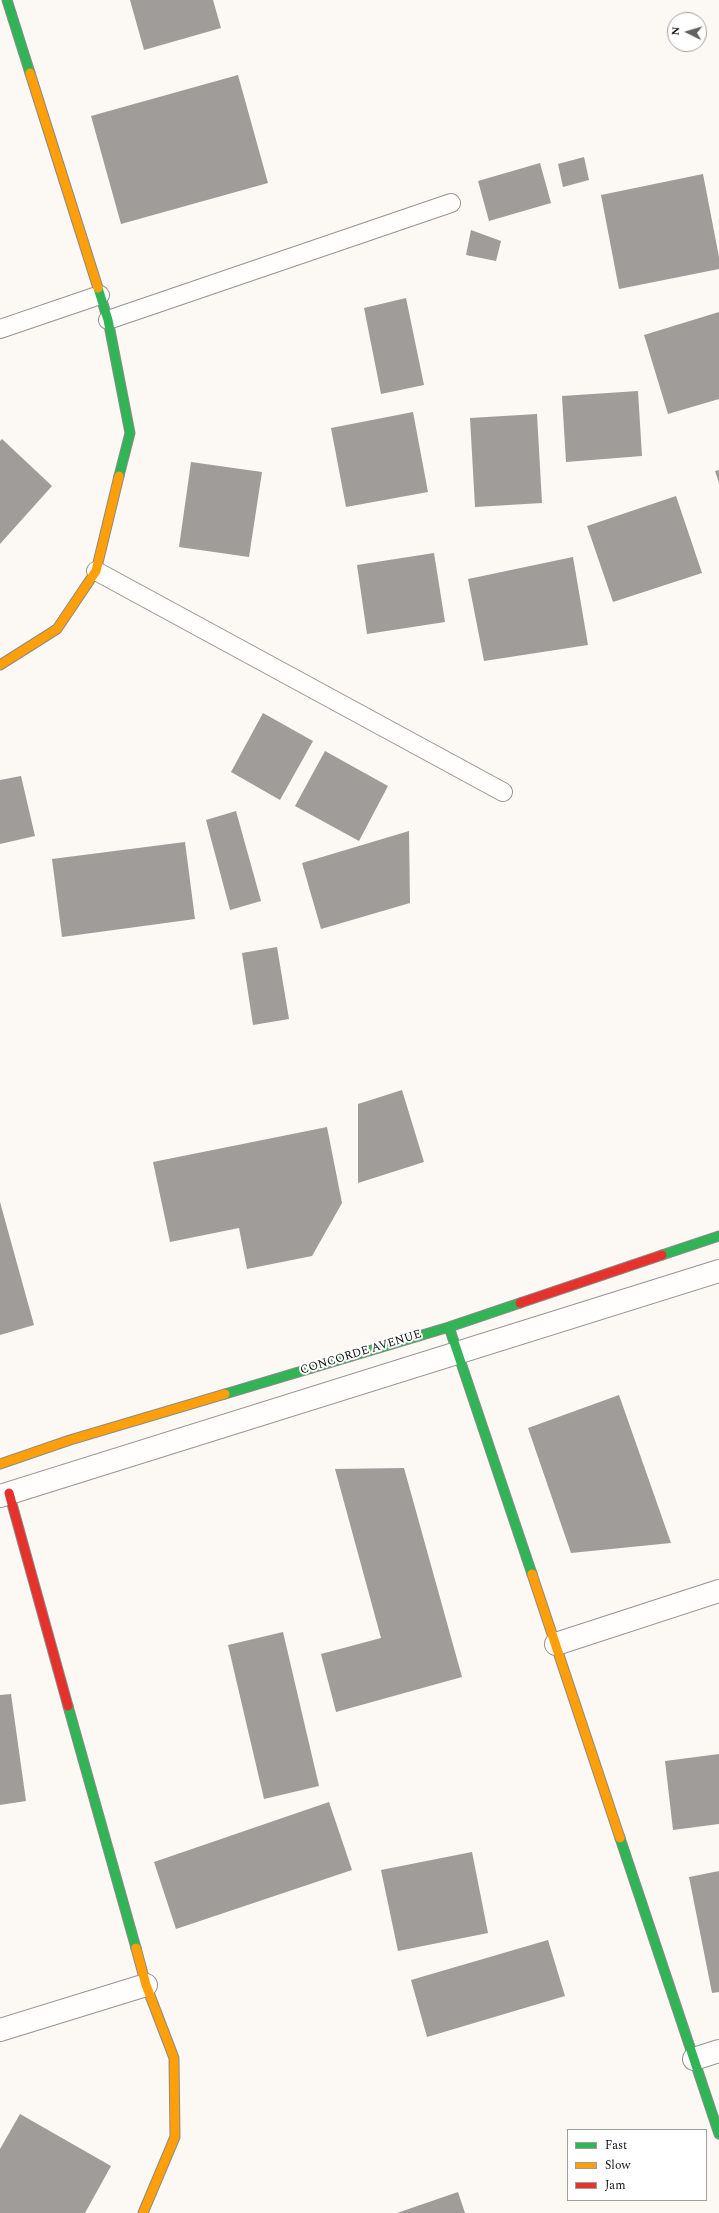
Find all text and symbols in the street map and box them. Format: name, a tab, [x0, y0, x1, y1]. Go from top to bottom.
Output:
north arrow	[667, 12, 707, 52]
text: N	[667, 26, 684, 36]
street label: CONCORDE AVENUE	[299, 1328, 423, 1378]
legend	[567, 2129, 707, 2201]
text: Fast	[605, 2136, 627, 2155]
text: Slow	[605, 2156, 630, 2175]
text: Jam	[605, 2176, 626, 2195]

